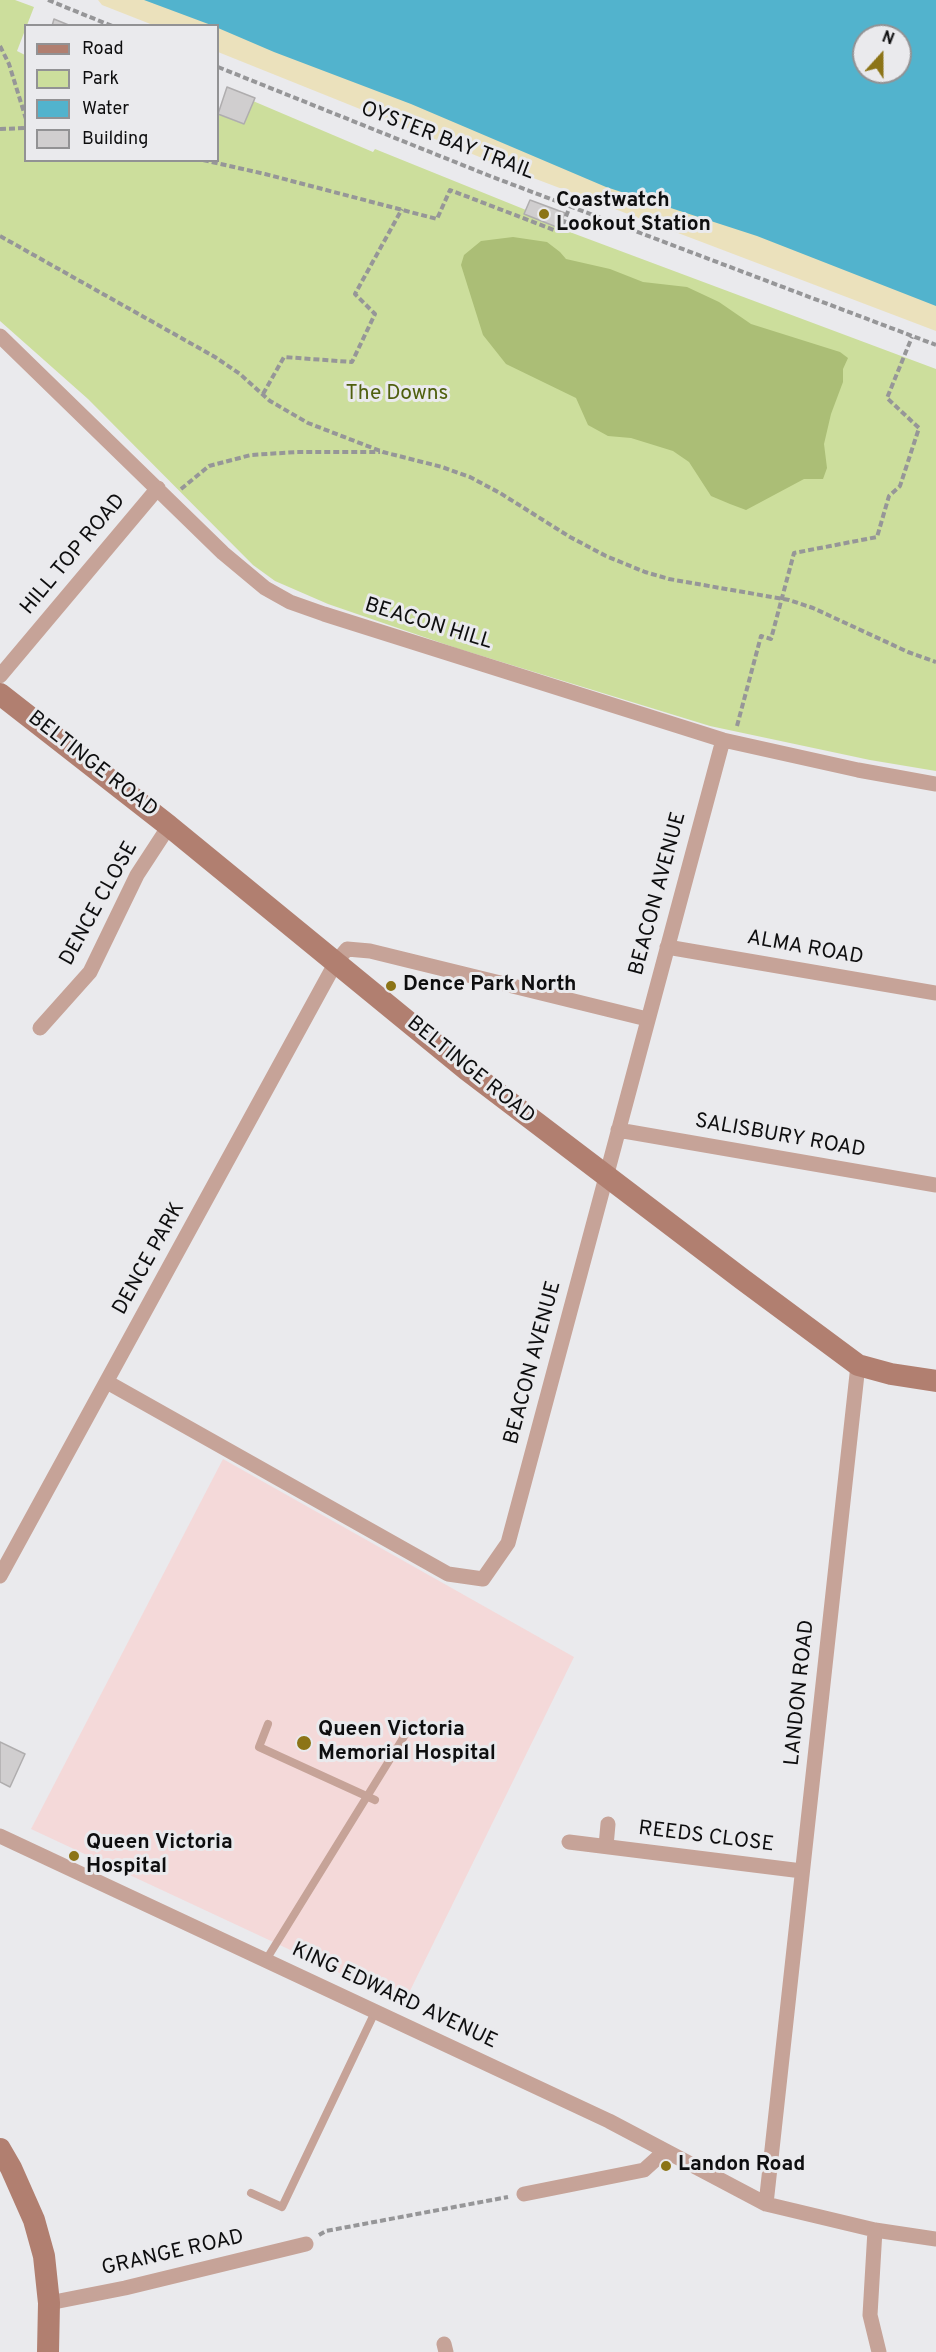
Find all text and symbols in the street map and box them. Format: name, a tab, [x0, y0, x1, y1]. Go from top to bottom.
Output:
legend	[24, 24, 219, 162]
north arrow	[852, 24, 912, 84]
text: N	[879, 28, 897, 50]
text: Road	[82, 38, 124, 61]
text: Park	[82, 68, 119, 91]
street label: OYSTER BAY TRAIL	[357, 97, 537, 187]
text: Water	[82, 98, 129, 121]
text: Building	[82, 128, 148, 151]
place label: Coastwatch Lookout Station	[556, 189, 711, 239]
marker: Coastwatch Lookout Station	[537, 207, 551, 221]
park label: The Downs	[346, 382, 448, 408]
street label: HILL TOP ROAD	[16, 489, 132, 621]
street label: BEACON HILL	[361, 594, 495, 656]
street label: BELTINGE ROAD	[22, 707, 162, 823]
street label: BEACON AVENUE	[625, 810, 693, 978]
street label: DENCE CLOSE	[56, 838, 144, 970]
street label: ALMA ROAD	[745, 926, 865, 972]
place label: Dence Park North	[403, 973, 576, 999]
marker: Dence Park North	[384, 979, 398, 993]
street label: BELTINGE ROAD	[401, 1012, 539, 1130]
street label: SALISBURY ROAD	[693, 1110, 867, 1164]
street label: DENCE PARK	[109, 1198, 191, 1320]
street label: BEACON AVENUE	[500, 1279, 568, 1447]
street label: LANDON ROAD	[781, 1619, 821, 1767]
place label: Queen Victoria Memorial Hospital	[318, 1718, 496, 1768]
marker: Queen Victoria Memorial Hospital	[295, 1734, 313, 1752]
street label: REEDS CLOSE	[637, 1817, 775, 1859]
place label: Queen Victoria Hospital	[86, 1831, 233, 1881]
marker: Queen Victoria Hospital	[67, 1849, 81, 1863]
street label: KING EDWARD AVENUE	[287, 1938, 501, 2056]
place label: Landon Road	[678, 2153, 805, 2179]
marker: Landon Road	[659, 2159, 673, 2173]
street label: GRANGE ROAD	[99, 2225, 247, 2283]

